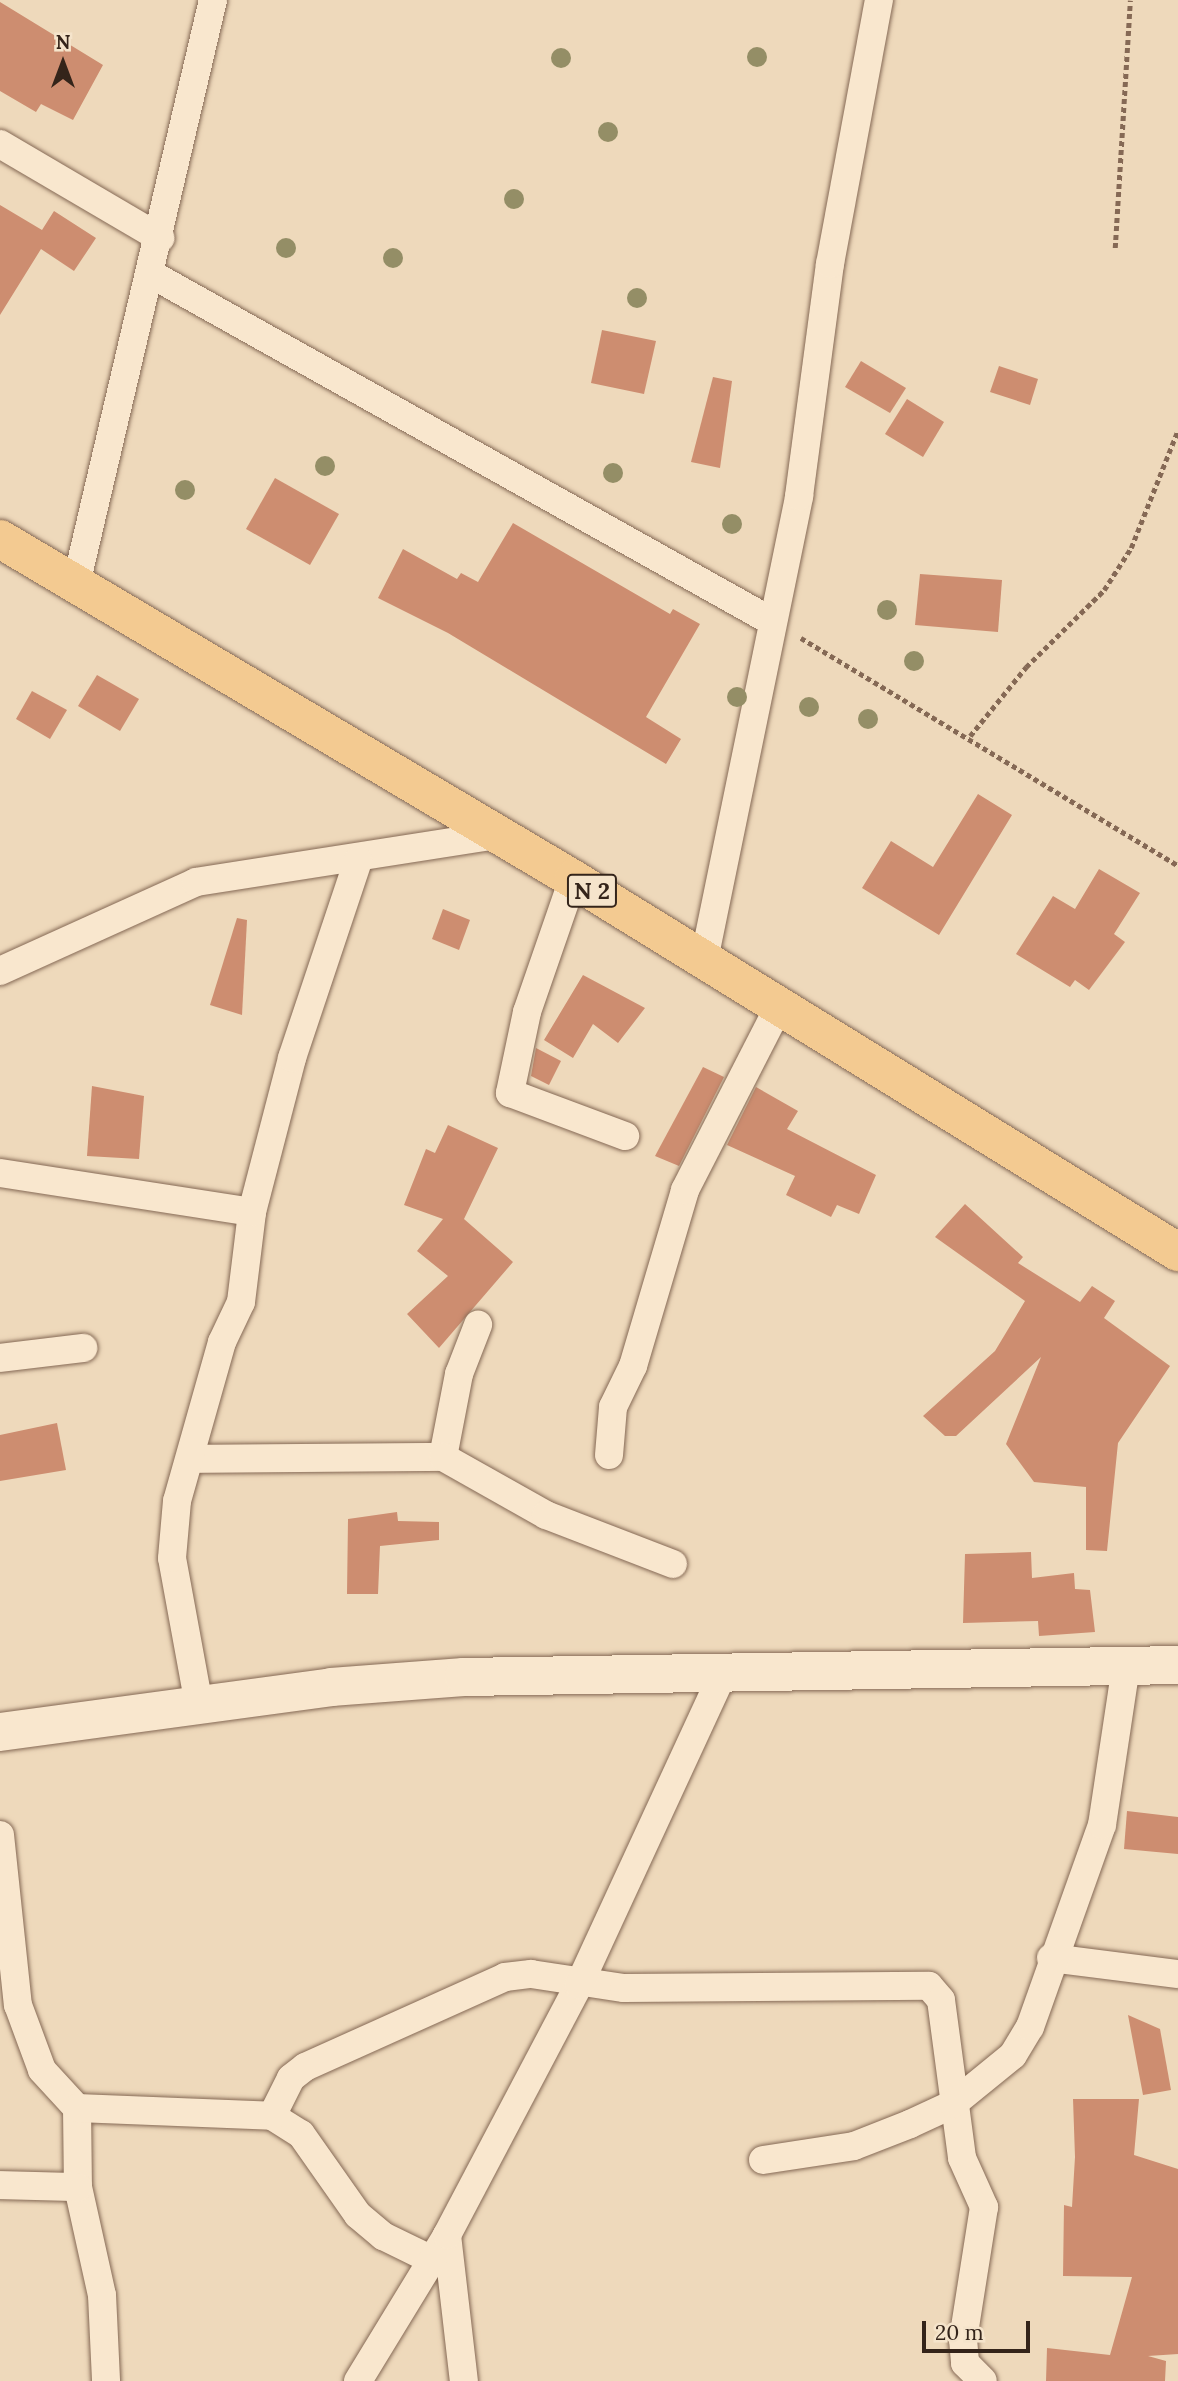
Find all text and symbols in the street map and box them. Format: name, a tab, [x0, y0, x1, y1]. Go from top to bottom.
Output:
north arrow	[28, 28, 98, 98]
text: N	[56, 30, 70, 54]
road number: N 2	[566, 872, 618, 911]
scale bar	[926, 2308, 1034, 2352]
text: 20 m	[935, 2319, 984, 2346]

